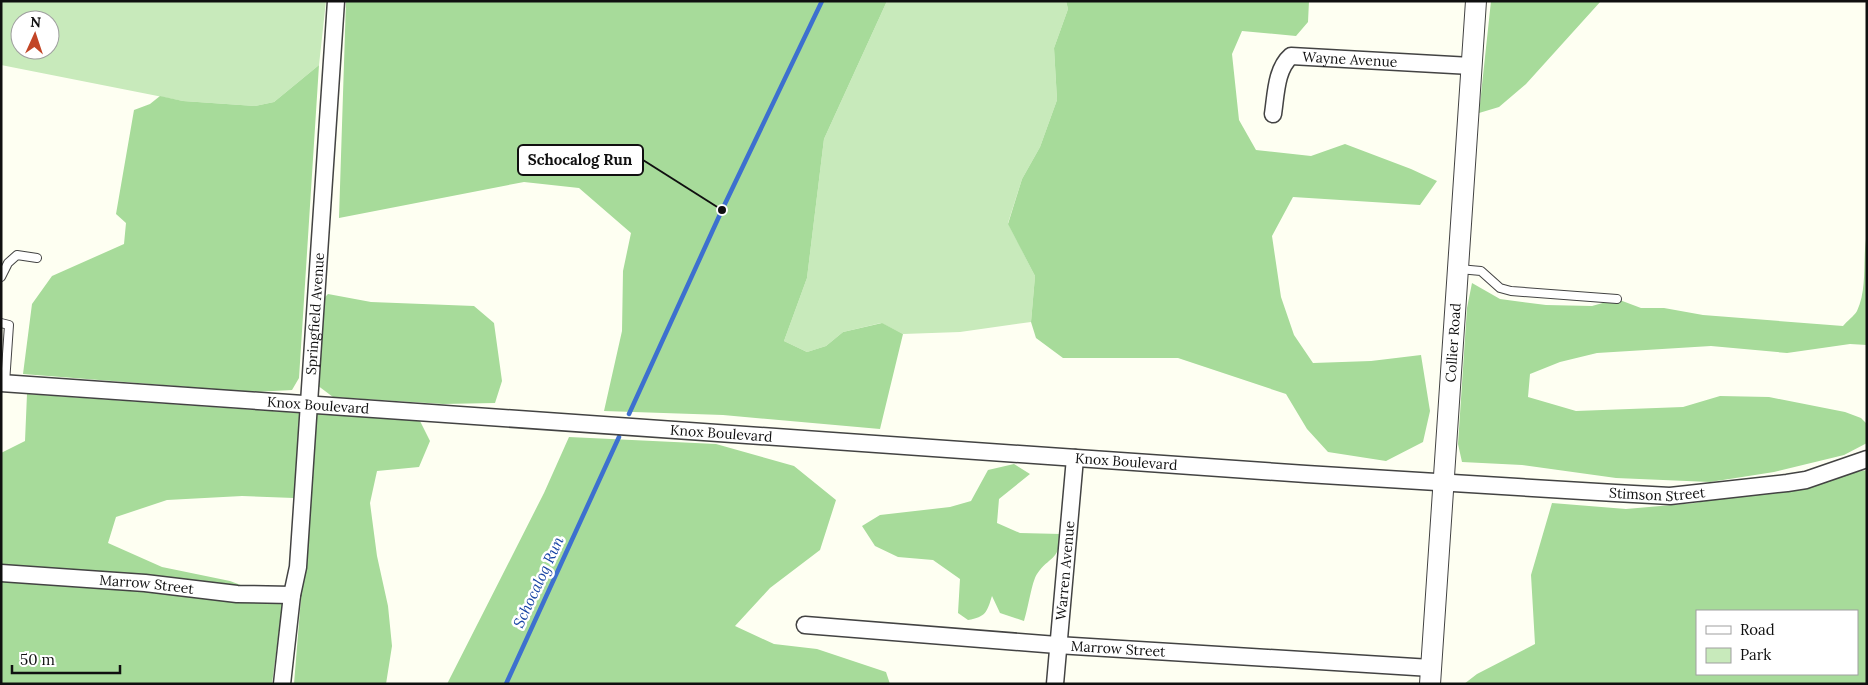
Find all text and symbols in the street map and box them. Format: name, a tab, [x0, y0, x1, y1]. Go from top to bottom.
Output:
north arrow	[10, 10, 60, 60]
text: N	[30, 13, 42, 31]
street label: Wayne Avenue	[1302, 48, 1398, 71]
callout: Schocalog Run	[518, 145, 643, 175]
text: Schocalog Run	[528, 150, 633, 169]
street label: Springfield Avenue	[302, 252, 328, 376]
street label: Collier Road	[1441, 303, 1465, 383]
street label: Knox Boulevard	[267, 393, 370, 418]
street label: Knox Boulevard	[670, 421, 773, 446]
street label: Knox Boulevard	[1075, 449, 1178, 474]
street label: Stimson Street	[1609, 483, 1707, 505]
street label: Warren Avenue	[1052, 519, 1078, 621]
water label: Schocalog Run	[509, 533, 568, 631]
street label: Marrow Street	[99, 571, 195, 598]
legend	[1696, 610, 1858, 675]
text: Road	[1740, 620, 1775, 639]
street label: Marrow Street	[1070, 637, 1167, 661]
scale bar	[12, 642, 120, 674]
text: Park	[1740, 645, 1771, 664]
text: 50 m	[20, 650, 55, 669]

